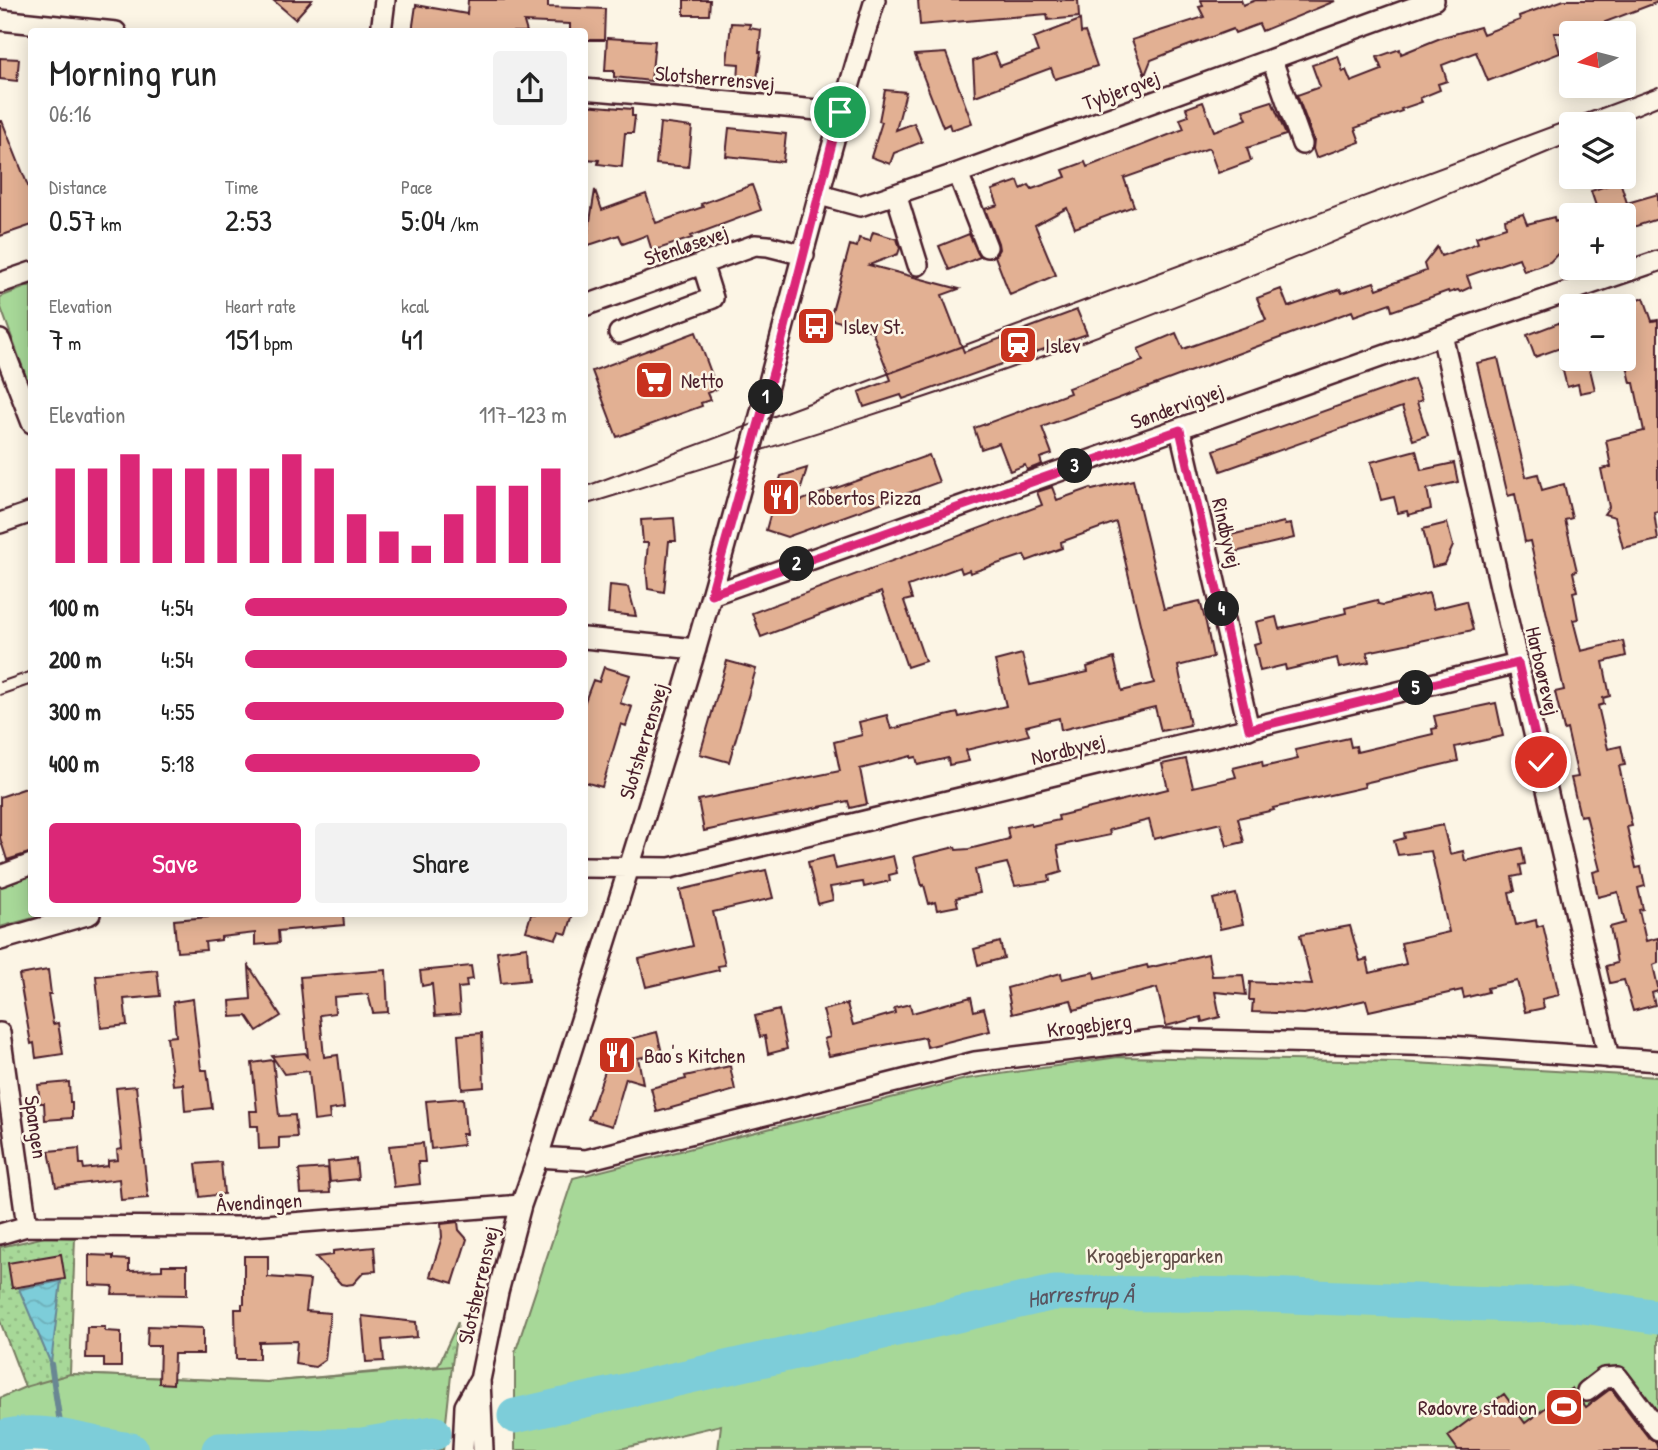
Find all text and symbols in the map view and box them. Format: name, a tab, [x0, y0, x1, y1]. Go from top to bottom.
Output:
north arrow	[1559, 21, 1636, 98]
map controls	[1559, 21, 1636, 371]
text: Morning run	[49, 46, 217, 98]
button: share	[493, 51, 567, 125]
street label: Slotsherrensvej	[654, 58, 776, 98]
street label: Tybjergvej	[1079, 63, 1163, 117]
pin	[810, 82, 870, 142]
icon: arrive	[821, 93, 859, 131]
text: 06:16	[49, 98, 91, 129]
button: layers	[1559, 112, 1636, 189]
text: Distance	[49, 174, 107, 200]
text: Time	[225, 174, 259, 200]
text: Pace	[401, 174, 433, 200]
text: 0.57	[49, 200, 96, 240]
text: 2:53	[225, 200, 272, 240]
text: 5:04	[401, 200, 445, 240]
button: +	[1559, 203, 1636, 280]
text: km	[96, 211, 122, 237]
text: /km	[445, 211, 479, 237]
street label: Stenløsevej	[640, 217, 732, 273]
text: Elevation	[49, 293, 112, 319]
text: Heart rate	[225, 293, 296, 319]
text: kcal	[401, 293, 429, 319]
button: −	[1559, 294, 1636, 371]
bus stop icon: Islev St.	[795, 305, 837, 347]
place label: Islev St.	[843, 312, 905, 341]
text: 7	[49, 319, 64, 359]
text: 151	[225, 319, 259, 359]
text: 41	[401, 319, 423, 359]
station icon: Islev	[997, 324, 1039, 366]
text: m	[64, 330, 81, 356]
text: bpm	[259, 330, 293, 356]
place label: Islev	[1045, 331, 1081, 360]
supermarket icon: Netto	[633, 359, 675, 401]
place label: Netto	[681, 366, 723, 395]
street label: Søndervigvej	[1127, 376, 1227, 436]
pin: 1	[748, 380, 784, 414]
text: 1	[762, 383, 769, 409]
text: Elevation	[49, 399, 125, 430]
text: 117–123 m	[479, 399, 567, 430]
pin: 3	[1058, 448, 1092, 484]
text: 3	[1070, 452, 1079, 478]
restaurant icon: Robertos Pizza	[760, 476, 802, 518]
place label: Robertos Pizza	[808, 483, 921, 512]
street label: Rindbyvej	[1205, 495, 1249, 571]
pin: 2	[780, 546, 814, 582]
text: 2	[792, 550, 801, 576]
text: 100 m	[49, 592, 99, 623]
text: 4:54	[161, 592, 193, 623]
pin: 4	[1204, 592, 1240, 626]
text: 4	[1218, 595, 1225, 621]
street label: Harboørevej	[1519, 624, 1567, 718]
text: 200 m	[49, 644, 101, 675]
text: 4:54	[161, 644, 193, 675]
pin: 5	[1398, 670, 1434, 706]
text: 5	[1411, 674, 1420, 700]
street label: Slotsherrensvej	[612, 679, 674, 803]
text: 300 m	[49, 696, 101, 727]
text: 4:55	[161, 696, 194, 727]
street label: Nordbyvej	[1028, 726, 1108, 772]
pin	[1511, 732, 1571, 792]
icon: check	[1522, 743, 1560, 781]
text: 400 m	[49, 748, 99, 779]
text: 5:18	[161, 748, 194, 779]
button: Save	[49, 823, 301, 903]
button: Share	[315, 823, 567, 903]
street label: Krogebjerg	[1045, 1005, 1133, 1045]
restaurant icon: Bao's Kitchen	[596, 1034, 638, 1076]
place label: Bao's Kitchen	[644, 1041, 745, 1070]
street label: Spangen	[17, 1094, 55, 1160]
street label: Åvendingen	[215, 1185, 303, 1219]
street label: Slotsherrensvej	[450, 1223, 506, 1347]
park label: Krogebjergparken	[1087, 1241, 1223, 1270]
water label: Harrestrup Å	[1023, 1277, 1136, 1314]
sports icon: Rødovre stadion	[1543, 1386, 1585, 1428]
place label: Rødovre stadion	[1418, 1393, 1537, 1422]

